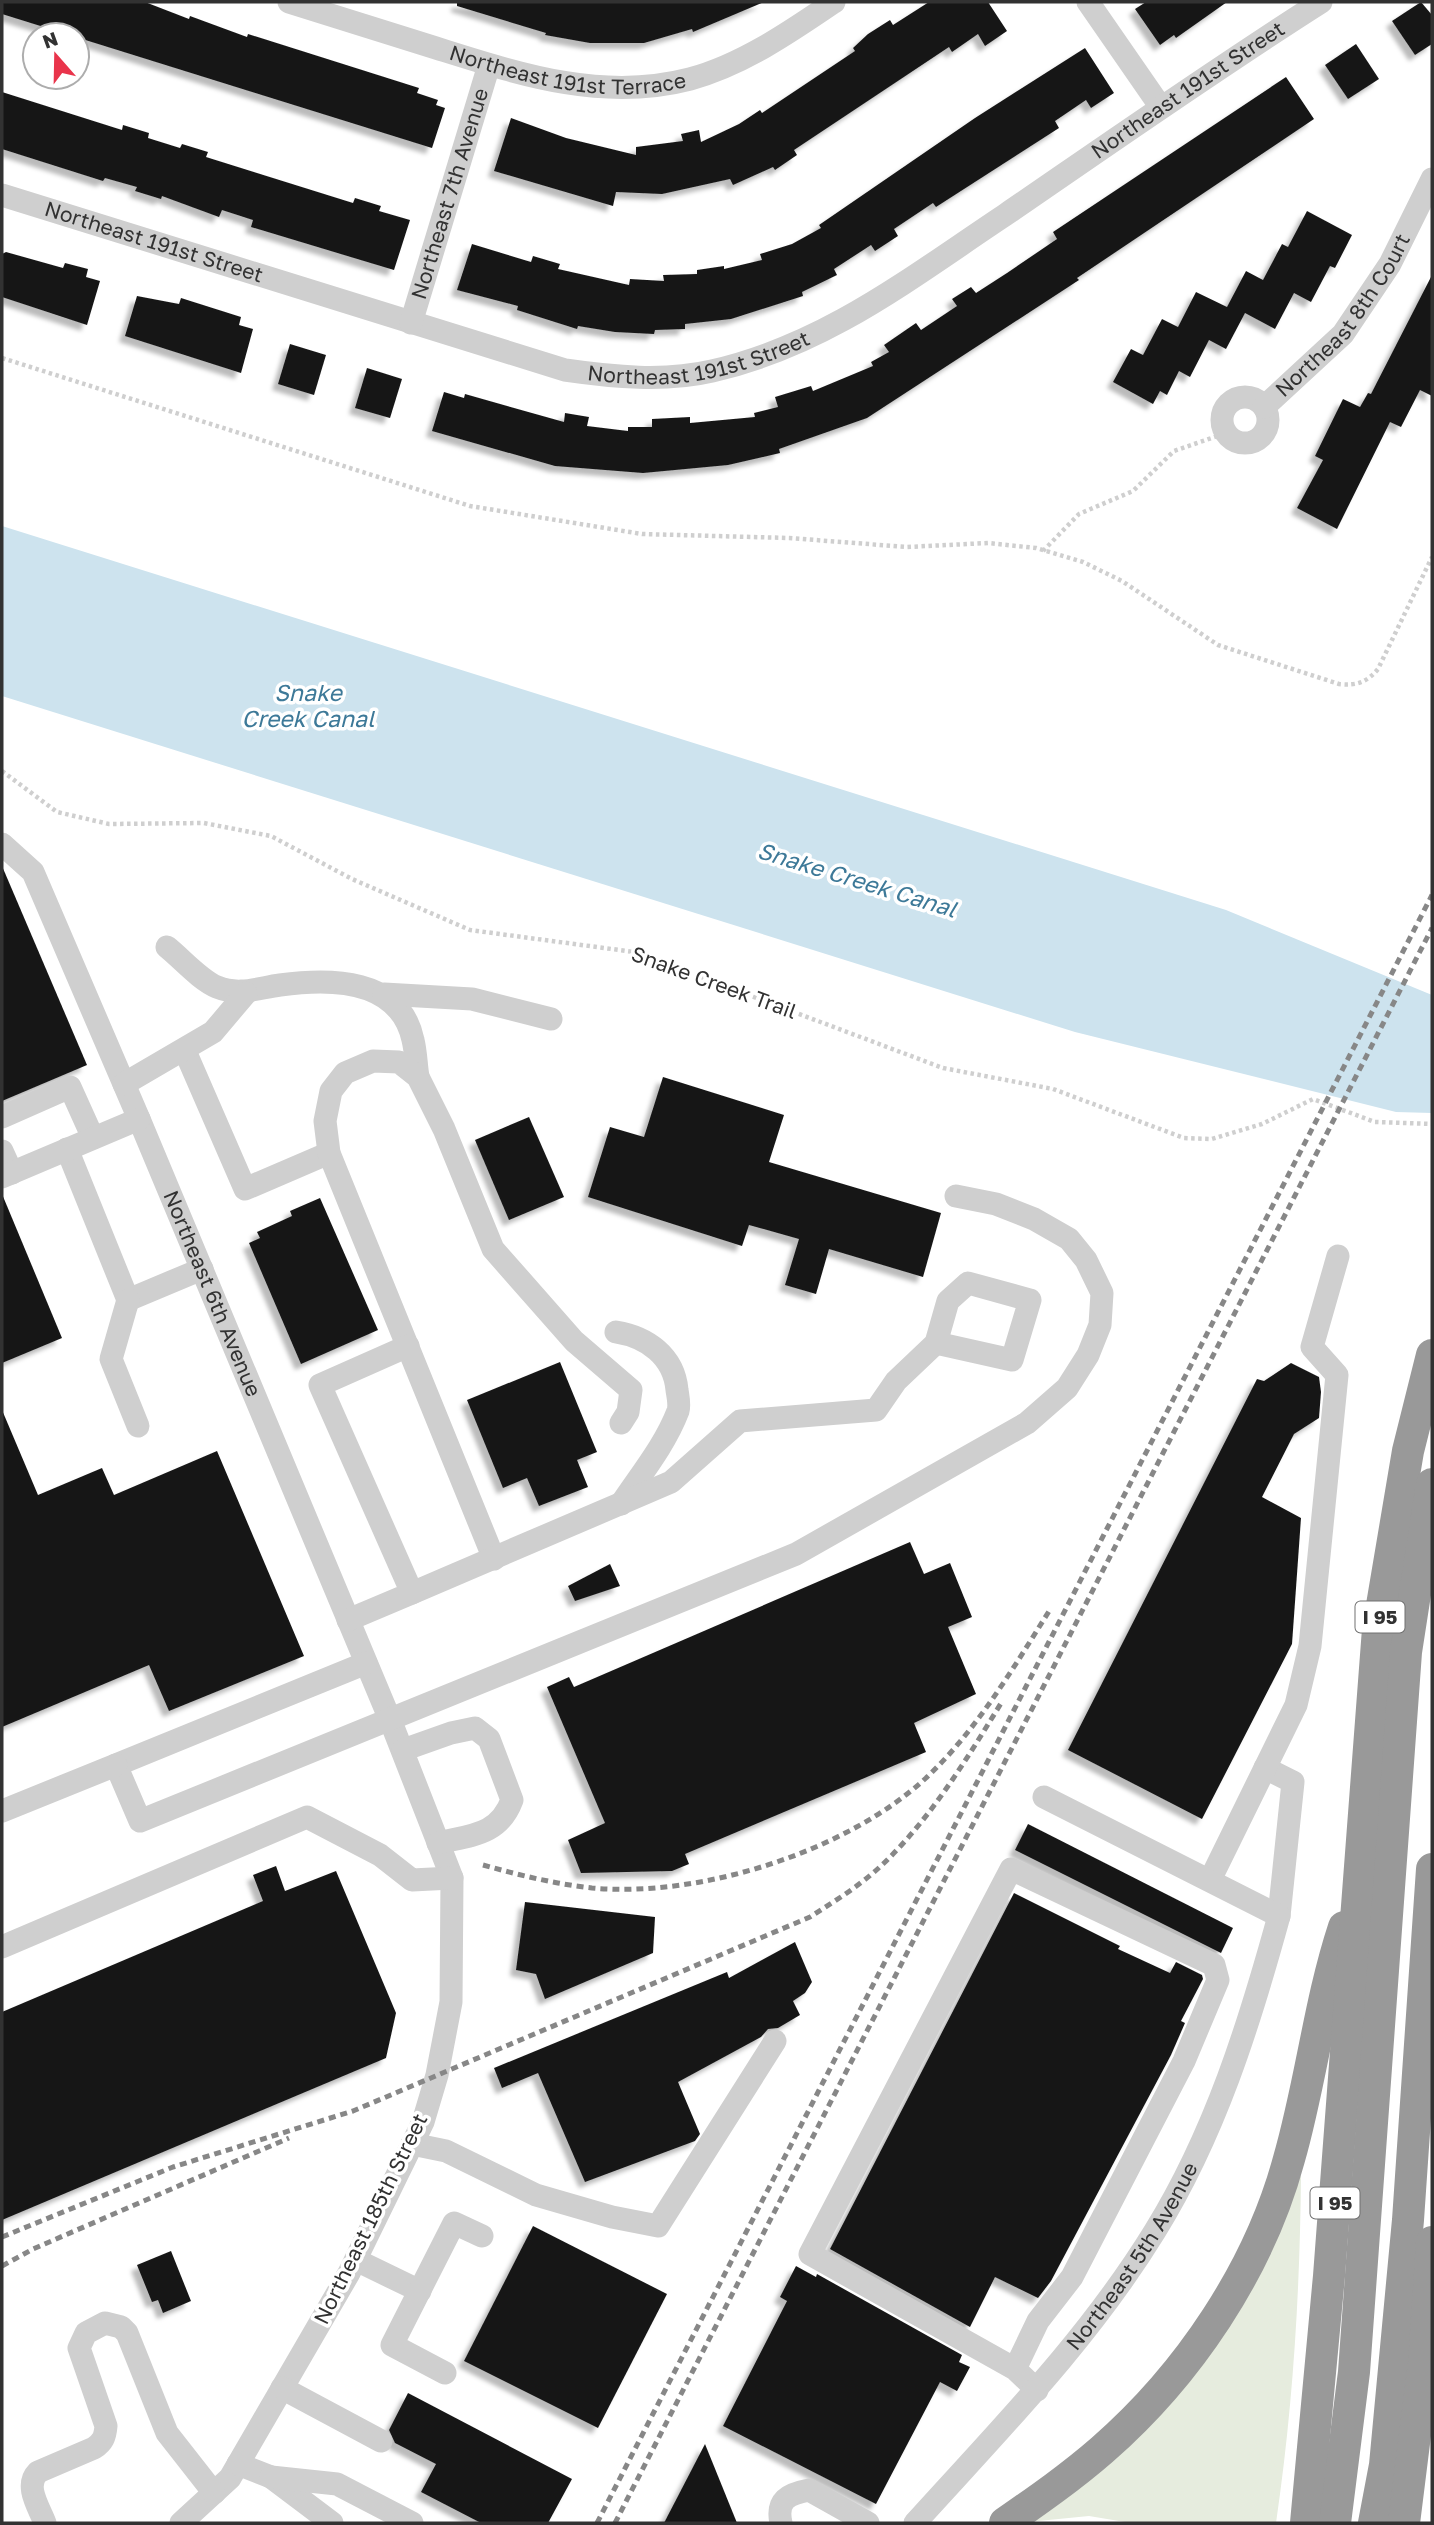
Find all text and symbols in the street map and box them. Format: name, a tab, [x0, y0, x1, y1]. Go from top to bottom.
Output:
street label: Northeast 191st Street	[1086, 15, 1289, 164]
north arrow	[21, 21, 91, 91]
text: N	[39, 26, 61, 53]
street label: Northeast 191st Terrace	[447, 39, 688, 100]
street label: Northeast 7th Avenue	[405, 85, 493, 302]
street label: Northeast 191st Street	[42, 195, 267, 287]
street label: Northeast 8th Court	[1269, 229, 1415, 402]
street label: Northeast 191st Street	[586, 325, 813, 389]
water label: Snake Creek Canal	[242, 678, 376, 732]
water label: Snake Creek Canal	[754, 835, 962, 923]
street label: Snake Creek Trail	[628, 940, 801, 1024]
street label: Northeast 6th Avenue	[158, 1187, 268, 1400]
road number: I 95	[1356, 1602, 1404, 1632]
street label: Northeast 185th Street	[308, 2109, 432, 2328]
street label: Northeast 5th Avenue	[1060, 2158, 1203, 2355]
road number: I 95	[1310, 2188, 1360, 2218]

